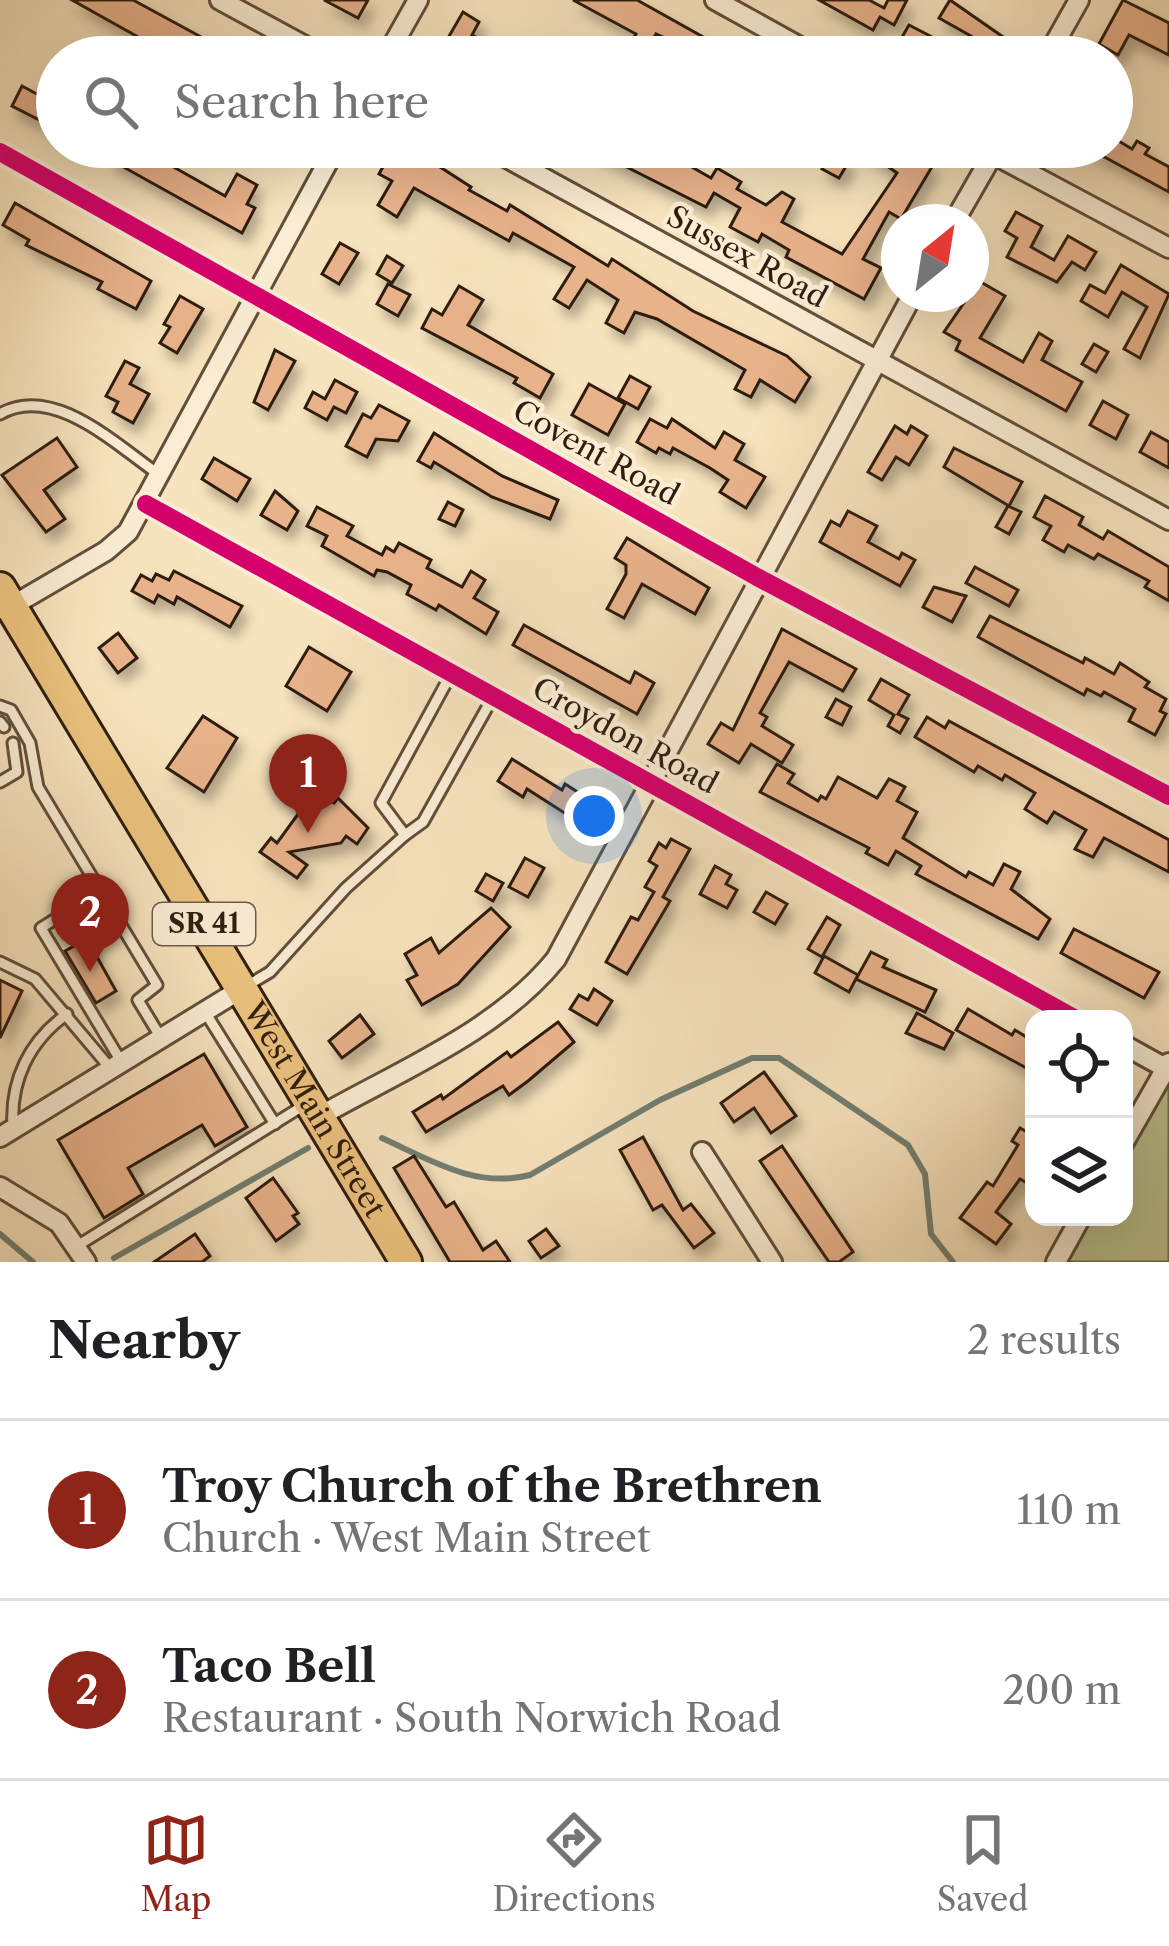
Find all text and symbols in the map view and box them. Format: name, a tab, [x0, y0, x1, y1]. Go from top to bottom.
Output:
search box	[36, 36, 1133, 168]
icon: search	[78, 69, 144, 135]
text: Search here	[174, 74, 429, 130]
street label: Sussex Road	[661, 197, 834, 316]
north arrow	[881, 204, 989, 312]
street label: Covent Road	[507, 392, 686, 513]
street label: Croydon Road	[526, 669, 724, 802]
pin: 1	[269, 734, 347, 833]
your location	[564, 786, 624, 846]
pin: 2	[51, 873, 129, 972]
road number: SR 41	[153, 903, 255, 945]
street label: West Main Street	[235, 994, 394, 1224]
map controls	[1025, 1010, 1133, 1226]
button: locate	[1025, 1010, 1133, 1118]
button: layers	[1025, 1118, 1133, 1226]
text: Nearby	[48, 1309, 240, 1371]
text: 2 results	[967, 1316, 1121, 1364]
text: Troy Church of the Brethren	[162, 1458, 822, 1514]
text: 1	[78, 1486, 96, 1534]
text: 110 m	[1017, 1486, 1121, 1534]
text: Church · West Main Street	[162, 1514, 651, 1562]
text: Taco Bell	[162, 1638, 376, 1694]
text: 2	[75, 1666, 99, 1714]
text: 200 m	[1002, 1666, 1121, 1714]
text: Restaurant · South Norwich Road	[162, 1694, 781, 1742]
tab: Map	[141, 1807, 211, 1920]
tab: Directions	[493, 1807, 656, 1920]
tab: Saved	[937, 1807, 1028, 1920]

